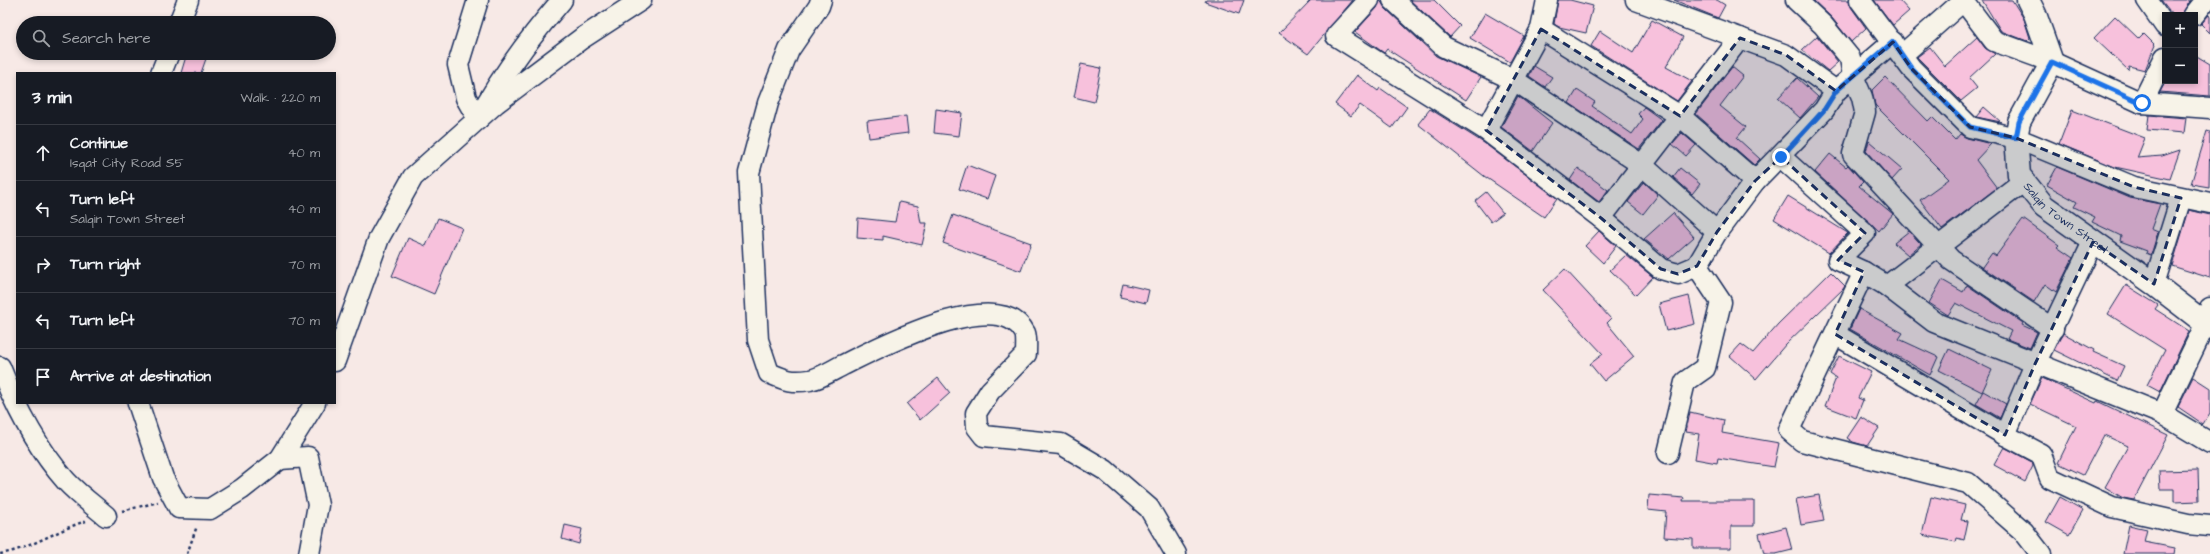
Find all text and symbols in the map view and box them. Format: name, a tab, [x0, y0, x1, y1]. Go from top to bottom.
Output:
map controls	[2162, 12, 2198, 84]
button: +	[2162, 12, 2198, 48]
search box	[16, 16, 336, 60]
icon: search	[30, 27, 52, 49]
text: Search here	[62, 28, 151, 49]
button: −	[2162, 48, 2198, 84]
text: 3 min	[32, 86, 72, 110]
text: Walk · 220 m	[240, 89, 320, 107]
route start	[2133, 94, 2151, 112]
text: Continue	[70, 133, 128, 154]
icon: ahead	[32, 142, 54, 164]
text: 40 m	[288, 144, 320, 162]
route end	[1772, 148, 1790, 166]
text: Isqat City Road S5	[70, 154, 184, 172]
street label: Salqin Town Street	[2019, 179, 2112, 258]
text: Turn left	[70, 189, 134, 210]
icon: left	[32, 198, 54, 220]
text: 40 m	[288, 200, 320, 218]
text: Salqin Town Street	[70, 210, 185, 228]
icon: right	[32, 254, 54, 276]
text: Turn right	[70, 254, 141, 275]
text: 70 m	[288, 256, 320, 274]
icon: left	[32, 310, 54, 332]
text: Turn left	[70, 310, 134, 331]
text: 70 m	[288, 312, 320, 330]
icon: arrive	[32, 366, 54, 388]
text: Arrive at destination	[70, 366, 211, 387]

